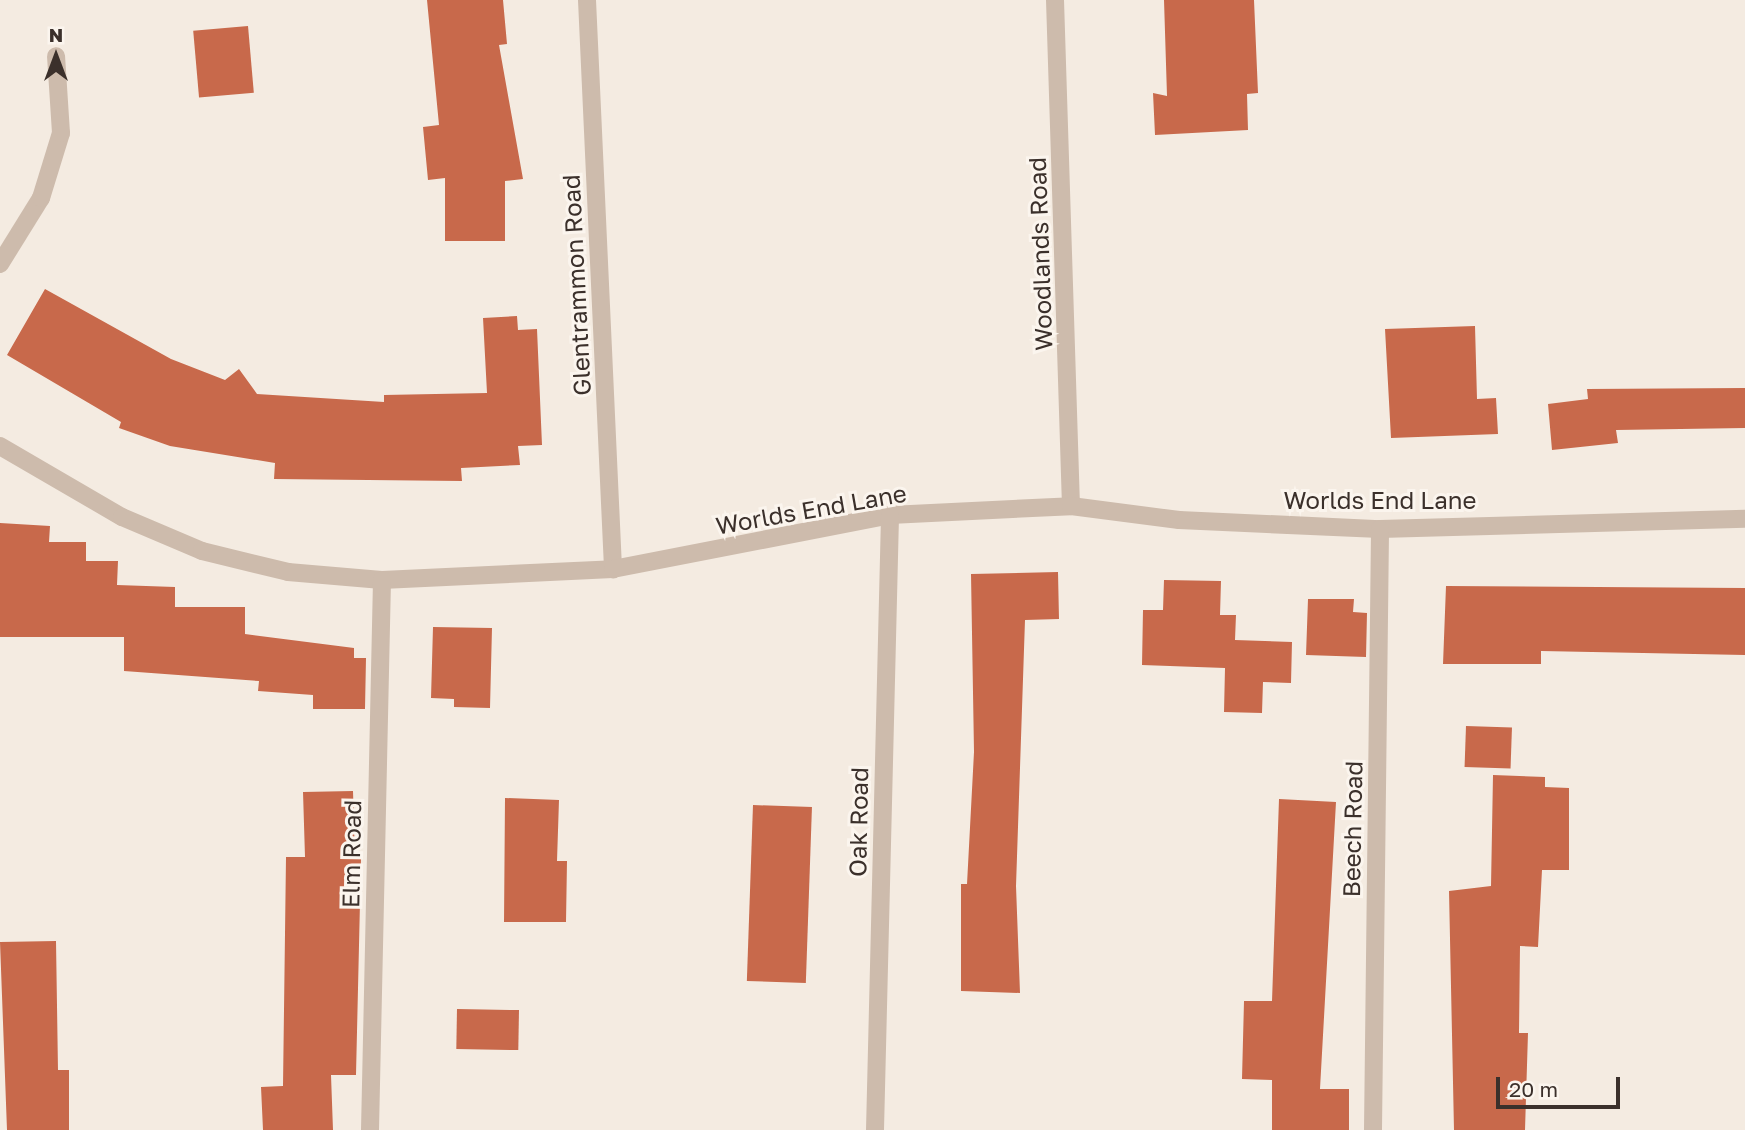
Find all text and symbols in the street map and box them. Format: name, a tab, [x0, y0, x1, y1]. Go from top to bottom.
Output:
north arrow	[21, 21, 91, 91]
text: N	[49, 23, 63, 46]
street label: Woodlands Road	[1022, 157, 1058, 351]
street label: Glentrammon Road	[556, 174, 596, 396]
street label: Worlds End Lane	[713, 478, 909, 540]
street label: Worlds End Lane	[1283, 486, 1477, 514]
street label: Beech Road	[1336, 760, 1368, 898]
street label: Oak Road	[843, 767, 873, 877]
street label: Elm Road	[336, 800, 366, 908]
scale bar	[1500, 1064, 1624, 1108]
text: 20 m	[1509, 1076, 1558, 1102]

